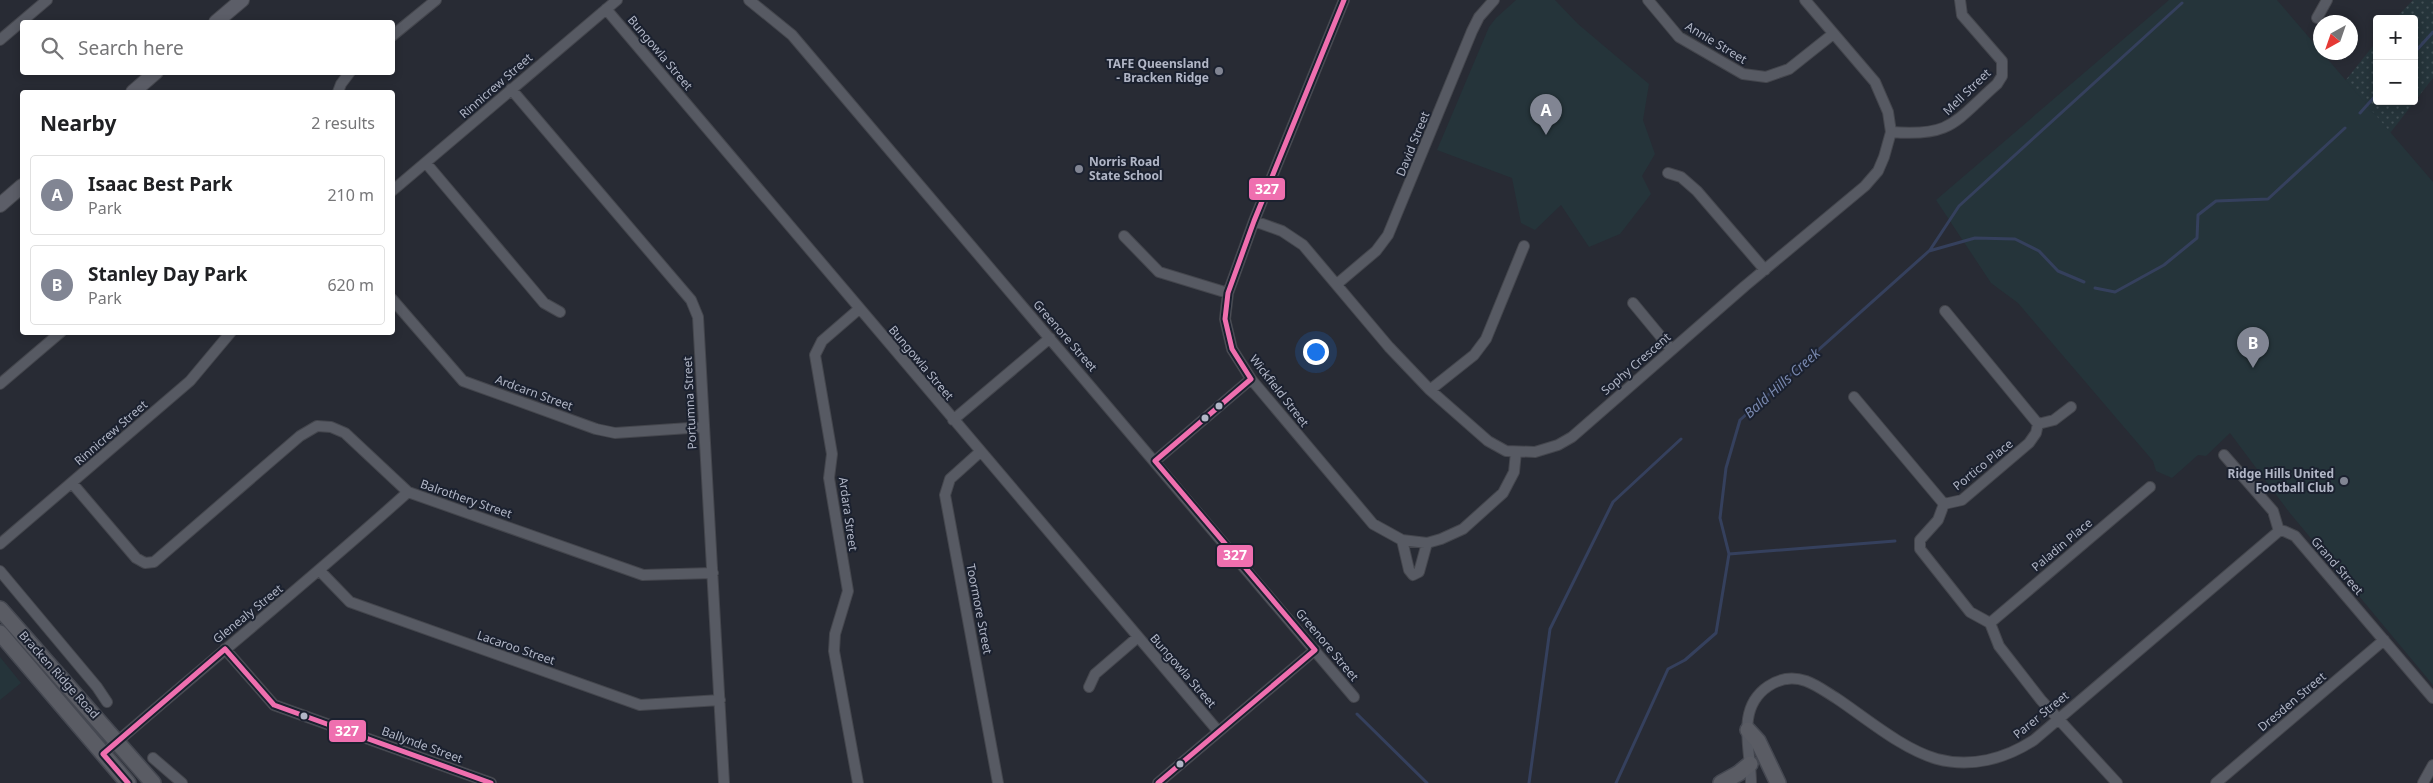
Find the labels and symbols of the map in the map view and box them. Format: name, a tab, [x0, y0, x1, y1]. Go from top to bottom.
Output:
street label: Bungowla Street	[624, 12, 697, 94]
north arrow	[2313, 15, 2358, 60]
street label: Annie Street	[1682, 18, 1751, 68]
street label: Rinnicrew Street	[456, 49, 536, 122]
place label: TAFE Queensland - Bracken Ridge	[1107, 55, 1209, 86]
street label: Mell Street	[1939, 64, 1995, 119]
marker: TAFE Queensland - Bracken Ridge	[1213, 65, 1225, 77]
pin: A	[1530, 94, 1562, 135]
street label: David Street	[1392, 108, 1434, 179]
place label: Norris Road State School	[1089, 153, 1163, 184]
marker: Norris Road State School	[1073, 163, 1085, 175]
line badge: 327	[1248, 177, 1286, 201]
text: 327	[1255, 179, 1279, 198]
street label: Greenore Street	[1030, 296, 1102, 376]
street label: Bungowla Street	[885, 322, 958, 404]
pin: B	[2237, 327, 2269, 368]
street label: Sophy Crescent	[1597, 328, 1675, 399]
your location	[1303, 339, 1329, 365]
water label: Bald Hills Creek	[1740, 343, 1825, 422]
street label: Wickfield Street	[1246, 351, 1313, 431]
street label: Portumna Street	[679, 355, 700, 450]
street label: Ardcarn Street	[493, 371, 576, 415]
street label: Rinnicrew Street	[71, 396, 151, 469]
unlabelled marker	[1214, 401, 1224, 411]
unlabelled marker	[1200, 413, 1210, 423]
street label: Portico Place	[1949, 435, 2016, 494]
place label: Ridge Hills United Football Club	[2228, 465, 2334, 496]
street label: Balrothery Street	[418, 475, 515, 522]
marker: Ridge Hills United Football Club	[2338, 475, 2350, 487]
street label: Ardara Street	[835, 476, 862, 553]
street label: Paladin Place	[2028, 514, 2096, 575]
street label: Grand Street	[2307, 533, 2368, 599]
line badge: 327	[1216, 544, 1254, 568]
text: 327	[1223, 545, 1247, 564]
street label: Toormore Street	[962, 562, 997, 656]
street label: Glenealy Street	[209, 580, 287, 647]
street label: Greenore Street	[1292, 605, 1363, 685]
street label: Lacaroo Street	[475, 626, 558, 669]
street label: Bracken Ridge Road	[15, 627, 103, 722]
street label: Bungowla Street	[1146, 630, 1221, 712]
street label: Dresden Street	[2254, 668, 2330, 735]
street label: Parer Street	[2009, 686, 2073, 742]
unlabelled marker	[299, 711, 309, 721]
line badge: 327	[328, 719, 367, 743]
text: 327	[335, 721, 359, 740]
street label: Ballynde Street	[379, 722, 466, 767]
unlabelled marker	[1175, 759, 1185, 769]

